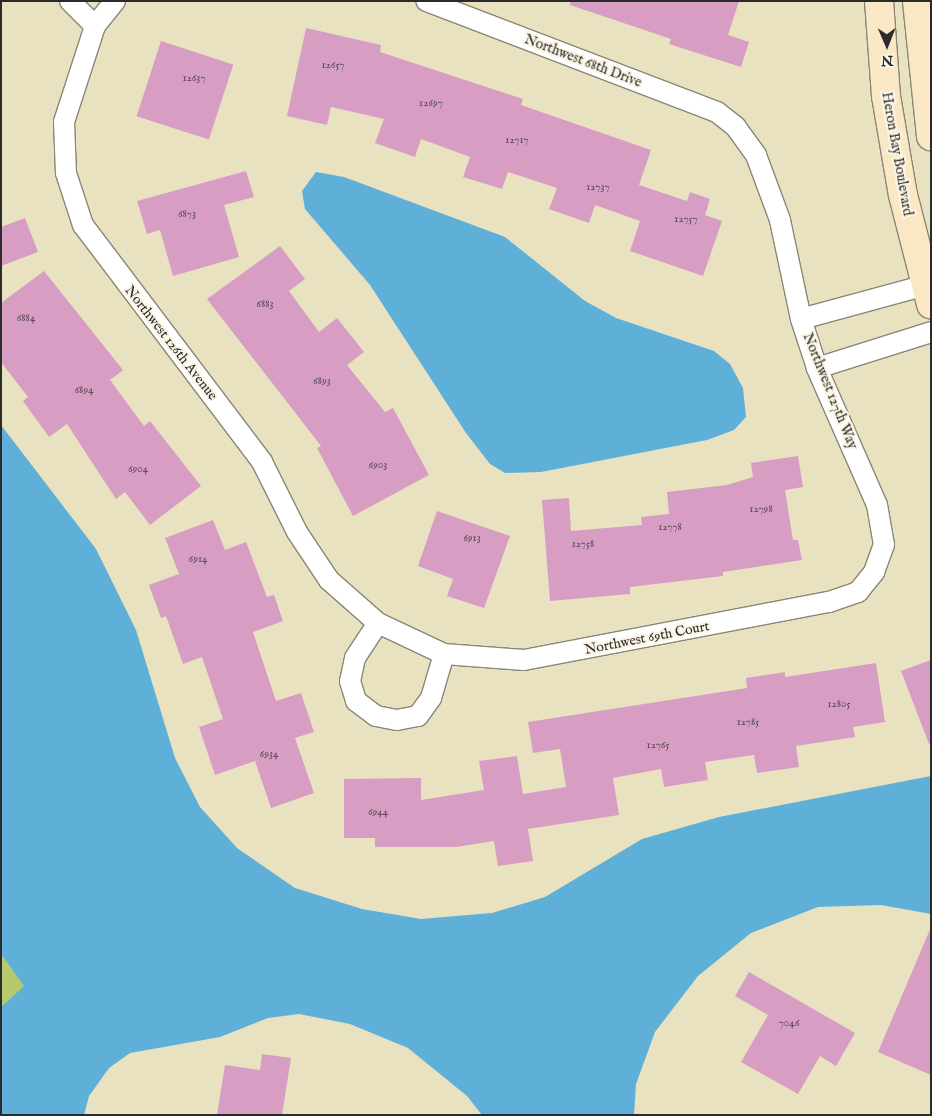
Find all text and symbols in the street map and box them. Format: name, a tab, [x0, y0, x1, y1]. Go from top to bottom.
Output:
north arrow	[862, 20, 912, 70]
street label: Northwest 68th Drive	[522, 31, 644, 91]
text: N	[881, 51, 893, 69]
house number: 12657	[321, 58, 345, 72]
house number: 12637	[182, 71, 206, 85]
street label: Heron Bay Boulevard	[878, 91, 916, 217]
house number: 12697	[419, 96, 443, 110]
house number: 12717	[505, 133, 529, 147]
house number: 12737	[586, 180, 610, 194]
house number: 6873	[178, 207, 196, 221]
house number: 12757	[674, 212, 698, 226]
street label: Northwest 126th Avenue	[121, 282, 221, 404]
house number: 6883	[256, 297, 274, 311]
house number: 6884	[17, 311, 35, 325]
street label: Northwest 127th Way	[799, 331, 861, 451]
house number: 6893	[313, 374, 331, 388]
house number: 6894	[74, 383, 94, 397]
house number: 6903	[369, 458, 387, 472]
house number: 6904	[128, 462, 148, 476]
house number: 12798	[749, 502, 773, 516]
house number: 12778	[658, 520, 682, 534]
house number: 6913	[463, 531, 481, 545]
house number: 12758	[572, 537, 594, 551]
house number: 6914	[189, 552, 207, 566]
street label: Northwest 69th Court	[583, 618, 711, 658]
house number: 12805	[828, 697, 850, 711]
house number: 12785	[737, 715, 759, 729]
house number: 12765	[647, 738, 669, 752]
house number: 6934	[260, 747, 278, 761]
house number: 6944	[368, 805, 388, 819]
house number: 7046	[779, 1016, 799, 1030]

